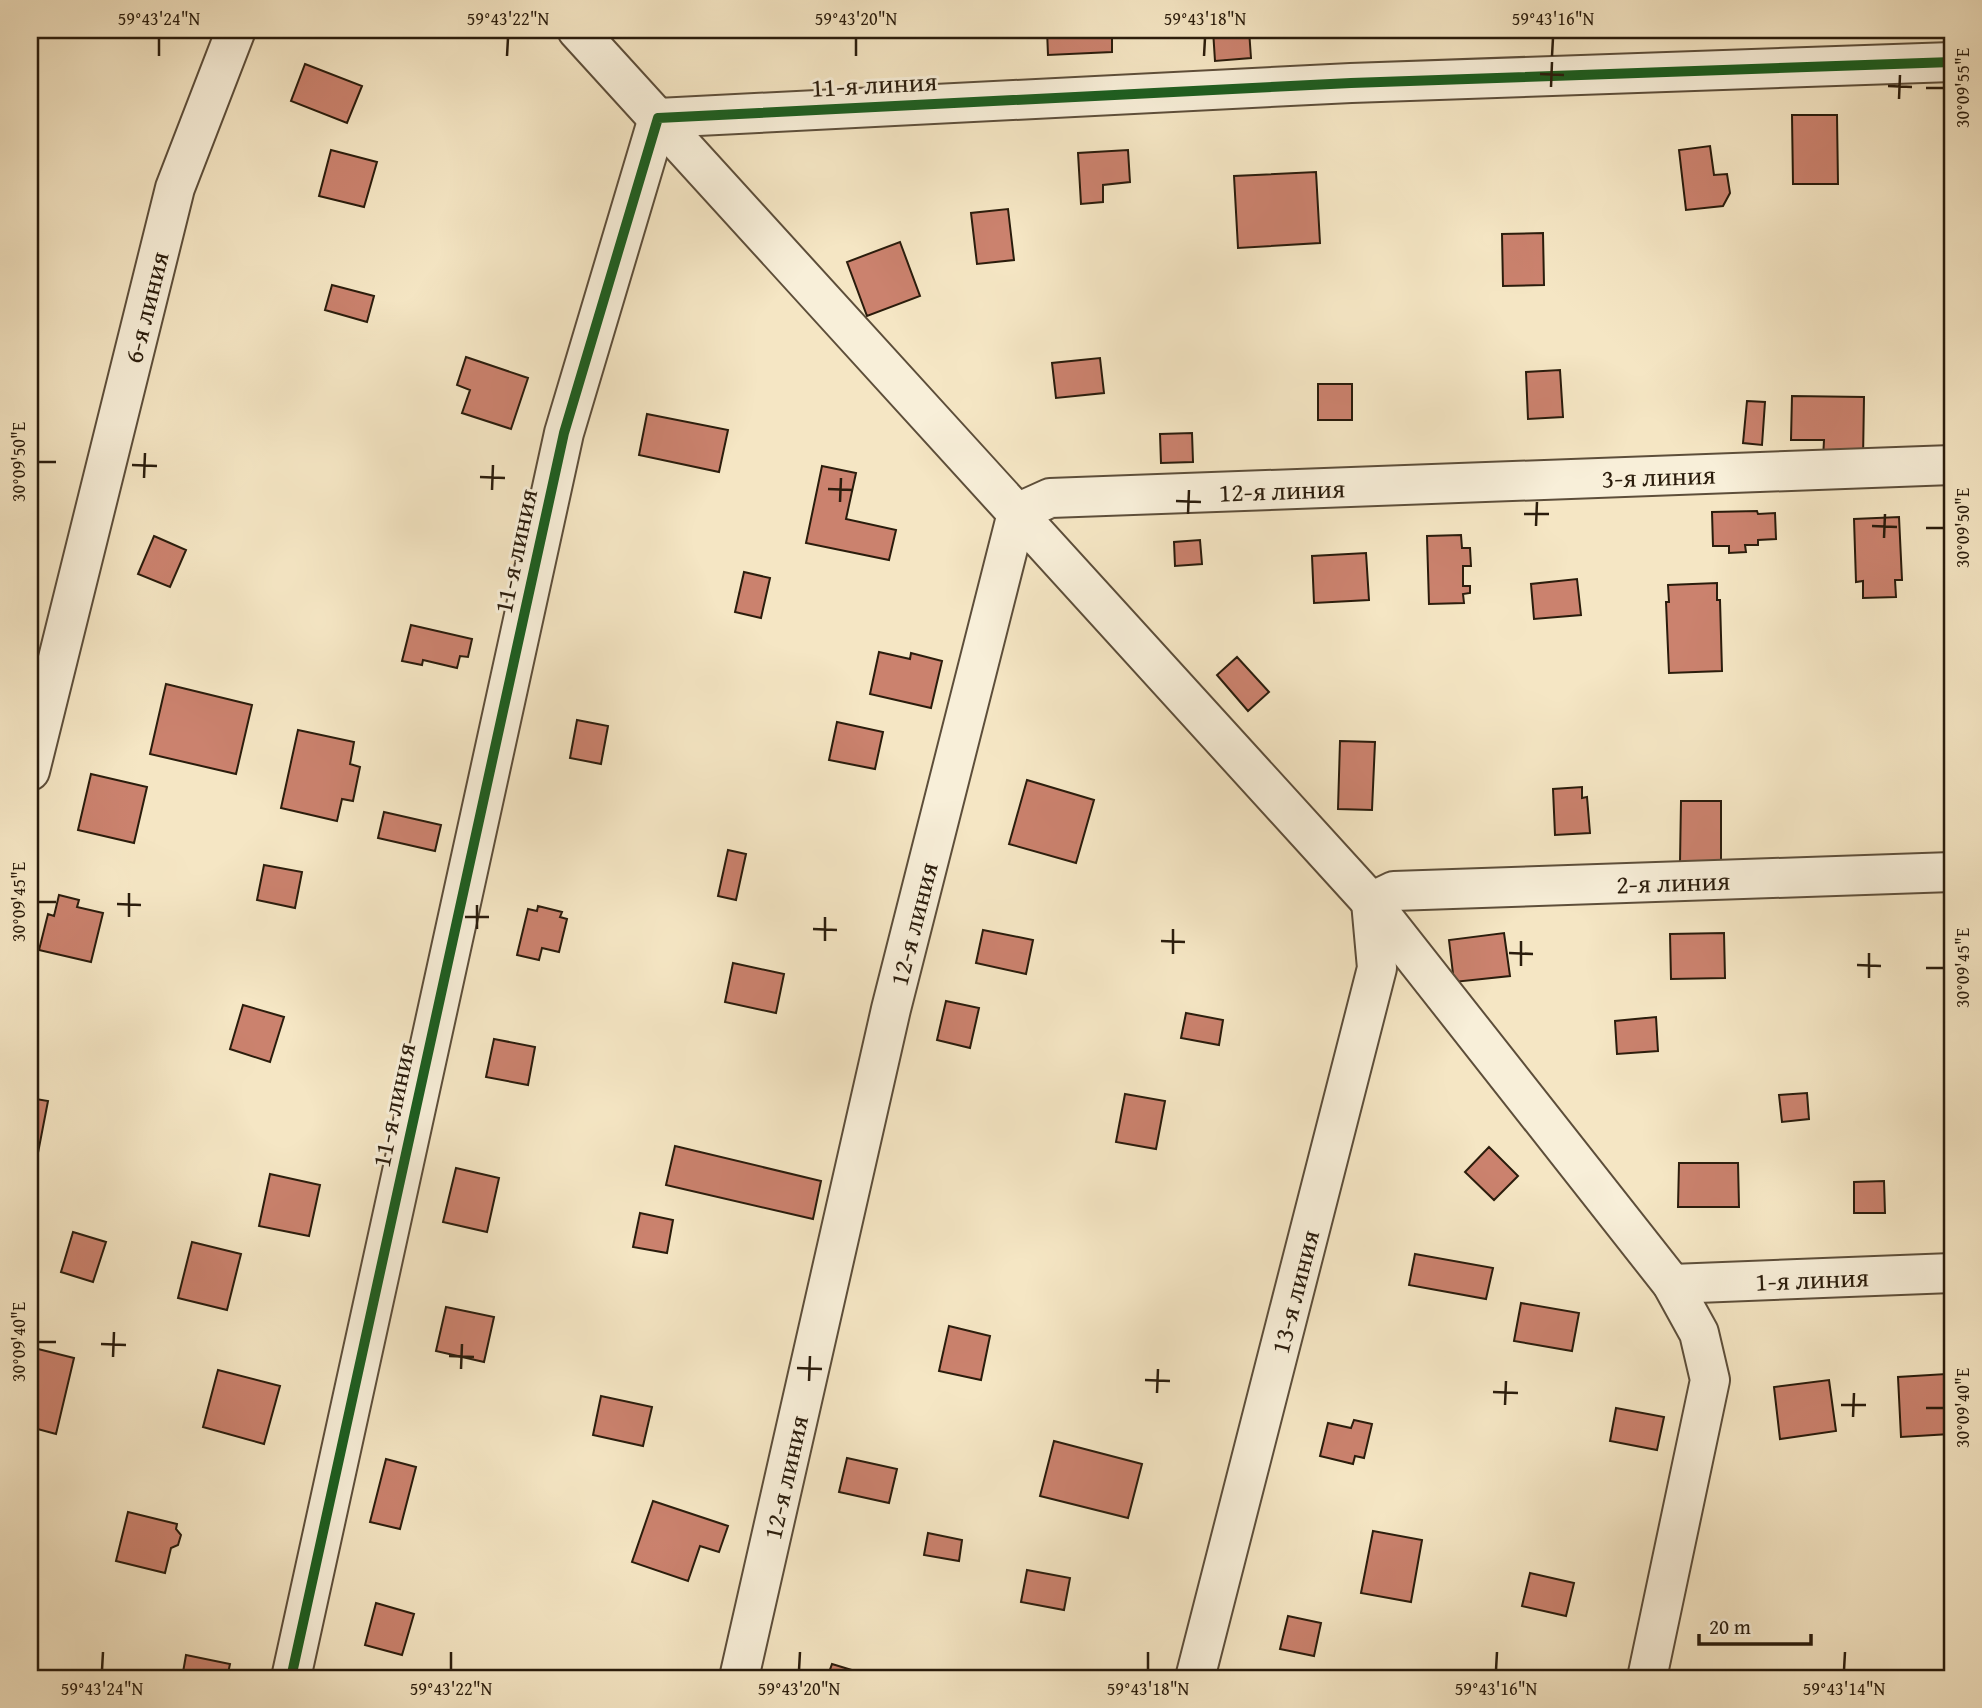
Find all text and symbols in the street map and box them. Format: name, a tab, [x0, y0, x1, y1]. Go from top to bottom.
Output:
text: 59°43'24"N	[118, 5, 201, 32]
text: 59°43'22"N	[467, 5, 550, 32]
text: 59°43'20"N	[815, 5, 898, 32]
text: 59°43'18"N	[1164, 5, 1247, 32]
text: 59°43'16"N	[1512, 5, 1595, 32]
text: 30°09'55"E	[1949, 48, 1976, 128]
street label: 11-я линия	[810, 61, 938, 107]
street label: 6-я линия	[113, 247, 178, 367]
text: 30°09'50"E	[5, 422, 32, 502]
street label: 3-я линия	[1601, 454, 1716, 497]
street label: 12-я линия	[1218, 468, 1346, 511]
street label: 11-я линия	[483, 485, 547, 617]
text: 30°09'50"E	[1949, 488, 1976, 568]
street label: 12-я линия	[878, 858, 947, 990]
street label: 2-я линия	[1616, 860, 1731, 903]
text: 30°09'45"E	[5, 862, 32, 942]
text: 30°09'45"E	[1949, 928, 1976, 1008]
street label: 11-я линия	[361, 1039, 425, 1171]
street label: 13-я линия	[1259, 1225, 1329, 1358]
street label: 1-я линия	[1754, 1257, 1870, 1300]
text: 30°09'40"E	[5, 1302, 32, 1382]
text: 30°09'40"E	[1949, 1368, 1976, 1448]
street label: 12-я линия	[752, 1411, 818, 1543]
scale bar	[1699, 1603, 1811, 1647]
text: 20 m	[1709, 1611, 1751, 1642]
text: 59°43'24"N	[61, 1675, 144, 1702]
text: 59°43'22"N	[410, 1675, 493, 1702]
text: 59°43'20"N	[758, 1675, 841, 1702]
text: 59°43'18"N	[1107, 1675, 1190, 1702]
text: 59°43'16"N	[1455, 1675, 1538, 1702]
text: 59°43'14"N	[1803, 1675, 1886, 1702]

